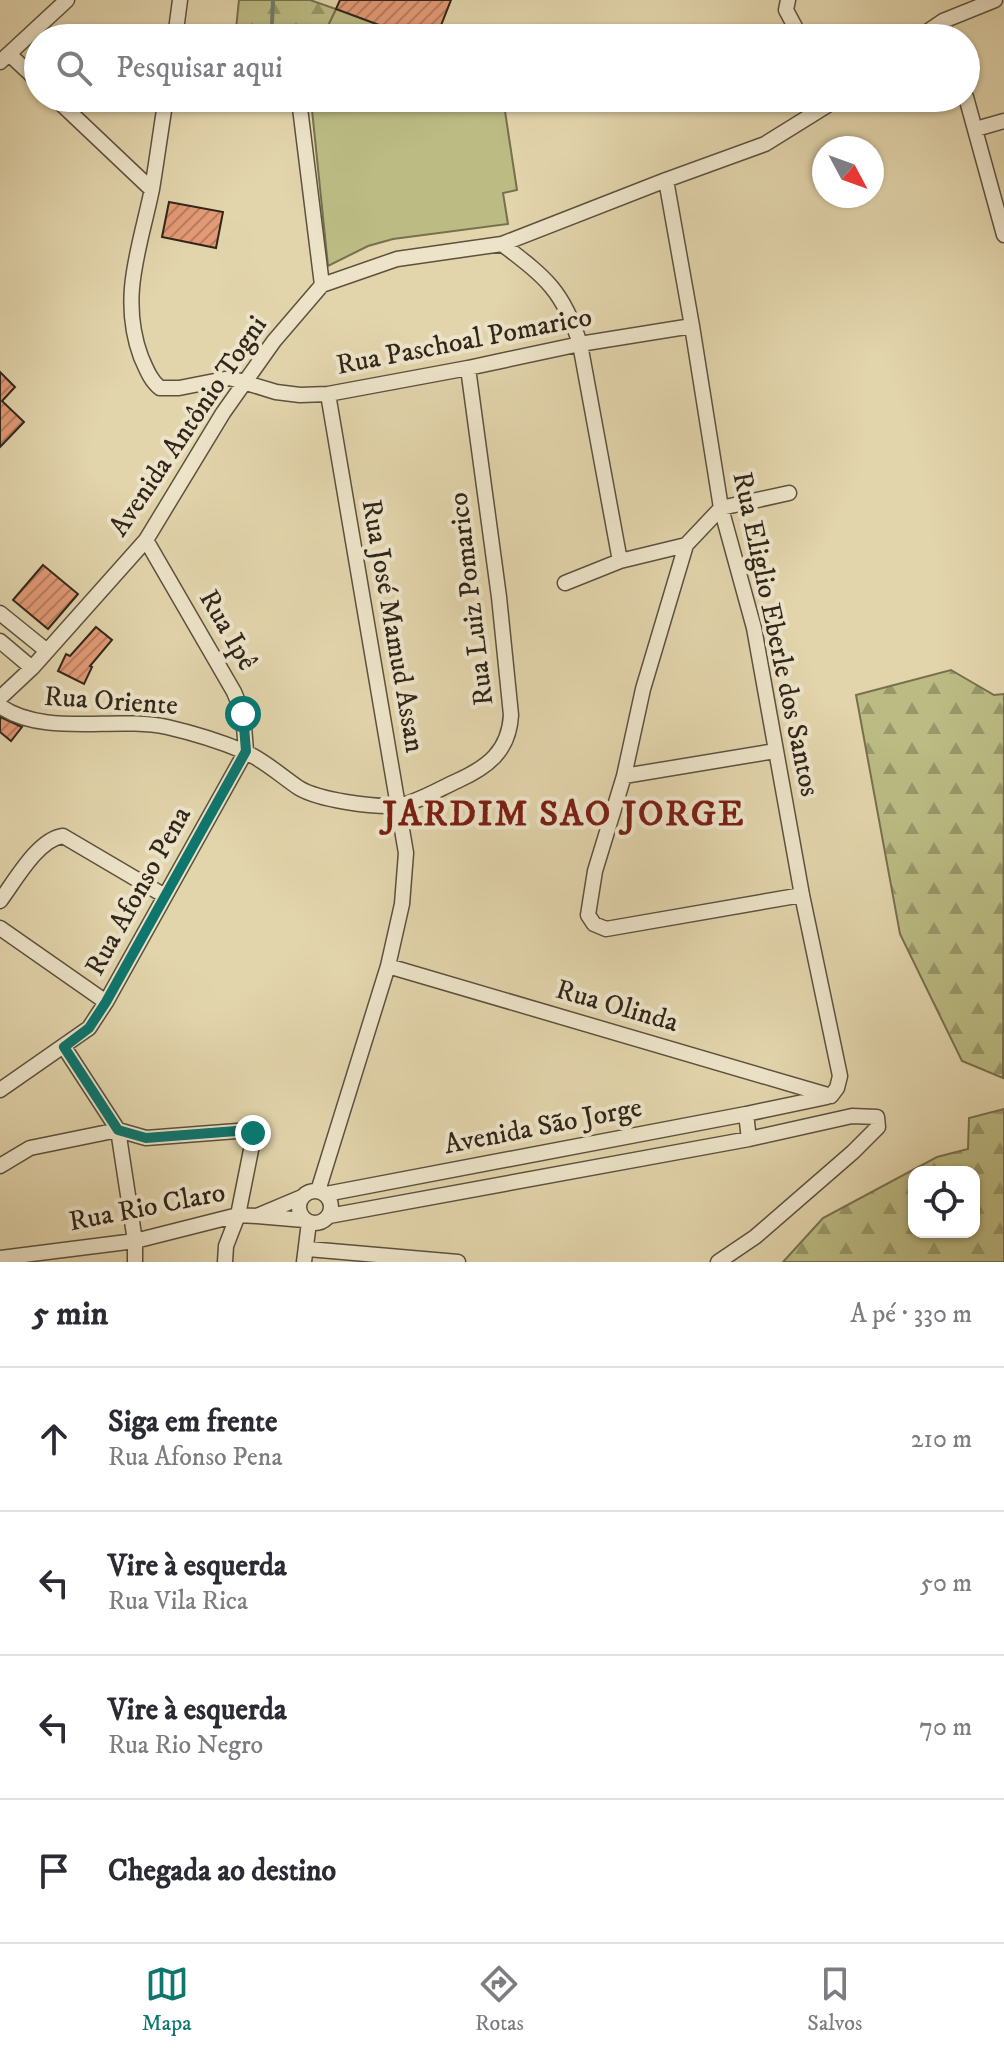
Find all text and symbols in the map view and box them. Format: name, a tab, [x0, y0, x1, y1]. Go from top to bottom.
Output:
search box	[24, 24, 980, 112]
icon: search	[52, 46, 96, 90]
text: Pesquisar aqui	[116, 50, 283, 87]
north arrow	[812, 136, 884, 208]
street label: Rua Paschoal Pomarico	[333, 299, 595, 383]
street label: Avenida Antônio Togni	[101, 309, 275, 543]
street label: Rua Eliglio Eberle dos Santos	[724, 468, 828, 800]
street label: Rua Luiz Pomarico	[441, 490, 501, 708]
street label: Rua José Mamud Assan	[354, 497, 433, 756]
street label: Rua Ipê	[191, 584, 265, 676]
street label: Rua Oriente	[43, 679, 179, 723]
route start	[225, 696, 261, 732]
district label: JARDIM SAO JORGE	[379, 792, 745, 837]
street label: Rua Afonso Pena	[77, 800, 199, 982]
street label: Rua Olinda	[552, 972, 682, 1040]
street label: Avenida São Jorge	[441, 1090, 645, 1162]
route end	[235, 1115, 271, 1151]
map controls	[908, 1166, 980, 1238]
button: locate	[908, 1166, 980, 1238]
street label: Rua Rio Claro	[66, 1175, 228, 1239]
text: 5 min	[32, 1293, 108, 1335]
text: A pé · 330 m	[850, 1298, 972, 1331]
text: Siga em frente	[108, 1404, 277, 1441]
icon: ahead	[32, 1417, 76, 1461]
text: 210 m	[911, 1423, 972, 1456]
text: Rua Afonso Pena	[108, 1441, 282, 1474]
text: Vire à esquerda	[108, 1548, 287, 1585]
icon: left	[32, 1561, 76, 1605]
text: 50 m	[920, 1567, 972, 1600]
text: Rua Vila Rica	[108, 1585, 248, 1618]
text: Vire à esquerda	[108, 1692, 287, 1729]
icon: left	[32, 1705, 76, 1749]
text: 70 m	[919, 1711, 972, 1744]
text: Rua Rio Negro	[108, 1729, 263, 1762]
icon: arrive	[32, 1849, 76, 1893]
text: Chegada ao destino	[108, 1853, 336, 1890]
tab: Mapa	[142, 1962, 192, 2037]
tab: Rotas	[475, 1962, 524, 2037]
tab: Salvos	[807, 1962, 862, 2037]

